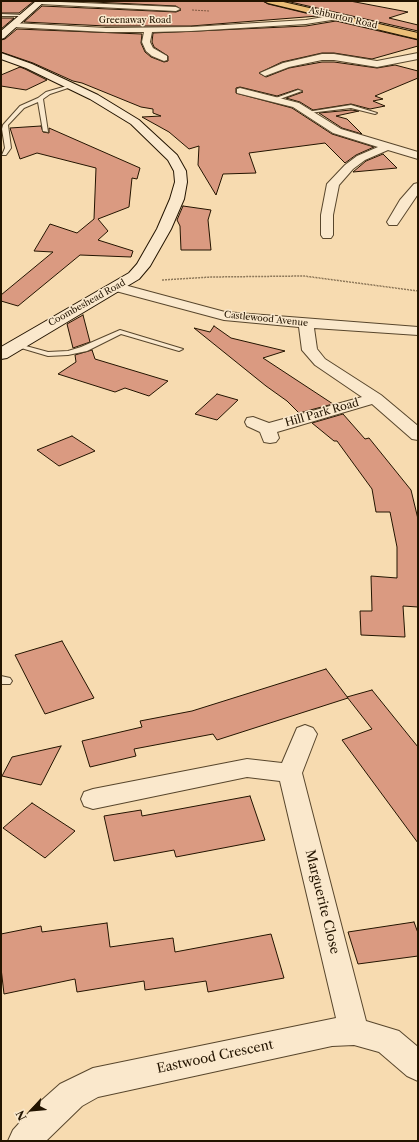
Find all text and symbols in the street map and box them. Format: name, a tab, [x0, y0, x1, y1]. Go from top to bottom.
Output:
street label: Ashburton Road	[308, 5, 378, 31]
street label: Greenaway Road	[99, 15, 171, 25]
street label: Coombeshead Road	[47, 277, 127, 329]
street label: Castlewood Avenue	[223, 309, 309, 329]
street label: Hill Park Road	[284, 396, 360, 430]
street label: Marguerite Close	[301, 848, 343, 956]
street label: Eastwood Crescent	[155, 1037, 275, 1077]
north arrow	[12, 1090, 52, 1130]
text: N	[13, 1108, 30, 1123]

